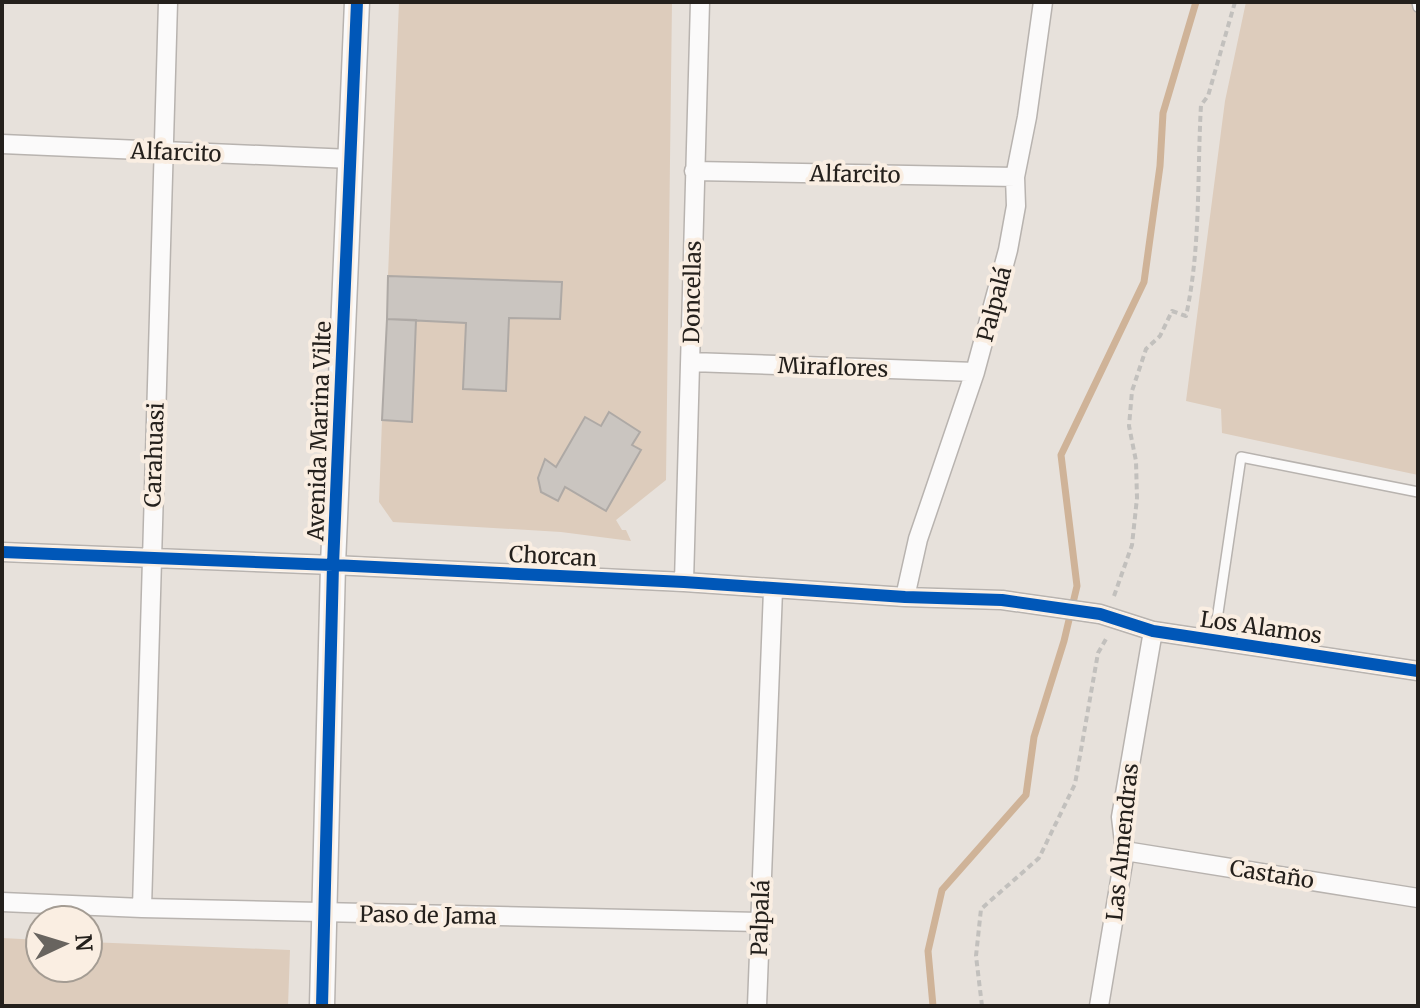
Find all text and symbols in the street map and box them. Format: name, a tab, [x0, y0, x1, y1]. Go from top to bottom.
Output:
street label: Alfarcito	[129, 136, 222, 168]
street label: Alfarcito	[808, 159, 901, 189]
street label: Doncellas	[677, 240, 707, 344]
street label: Palpalá	[971, 263, 1017, 345]
street label: Avenida Marina Vilte	[301, 321, 337, 542]
street label: Miraflores	[777, 351, 889, 383]
street label: Carahuasi	[138, 402, 170, 508]
street label: Chorcan	[508, 540, 598, 572]
street label: Los Alamos	[1198, 605, 1324, 649]
street label: Las Almendras	[1100, 762, 1144, 922]
street label: Castaño	[1228, 854, 1316, 895]
street label: Palpalá	[745, 879, 775, 957]
street label: Paso de Jama	[359, 900, 497, 930]
north arrow	[24, 904, 104, 984]
text: N	[69, 933, 99, 953]

